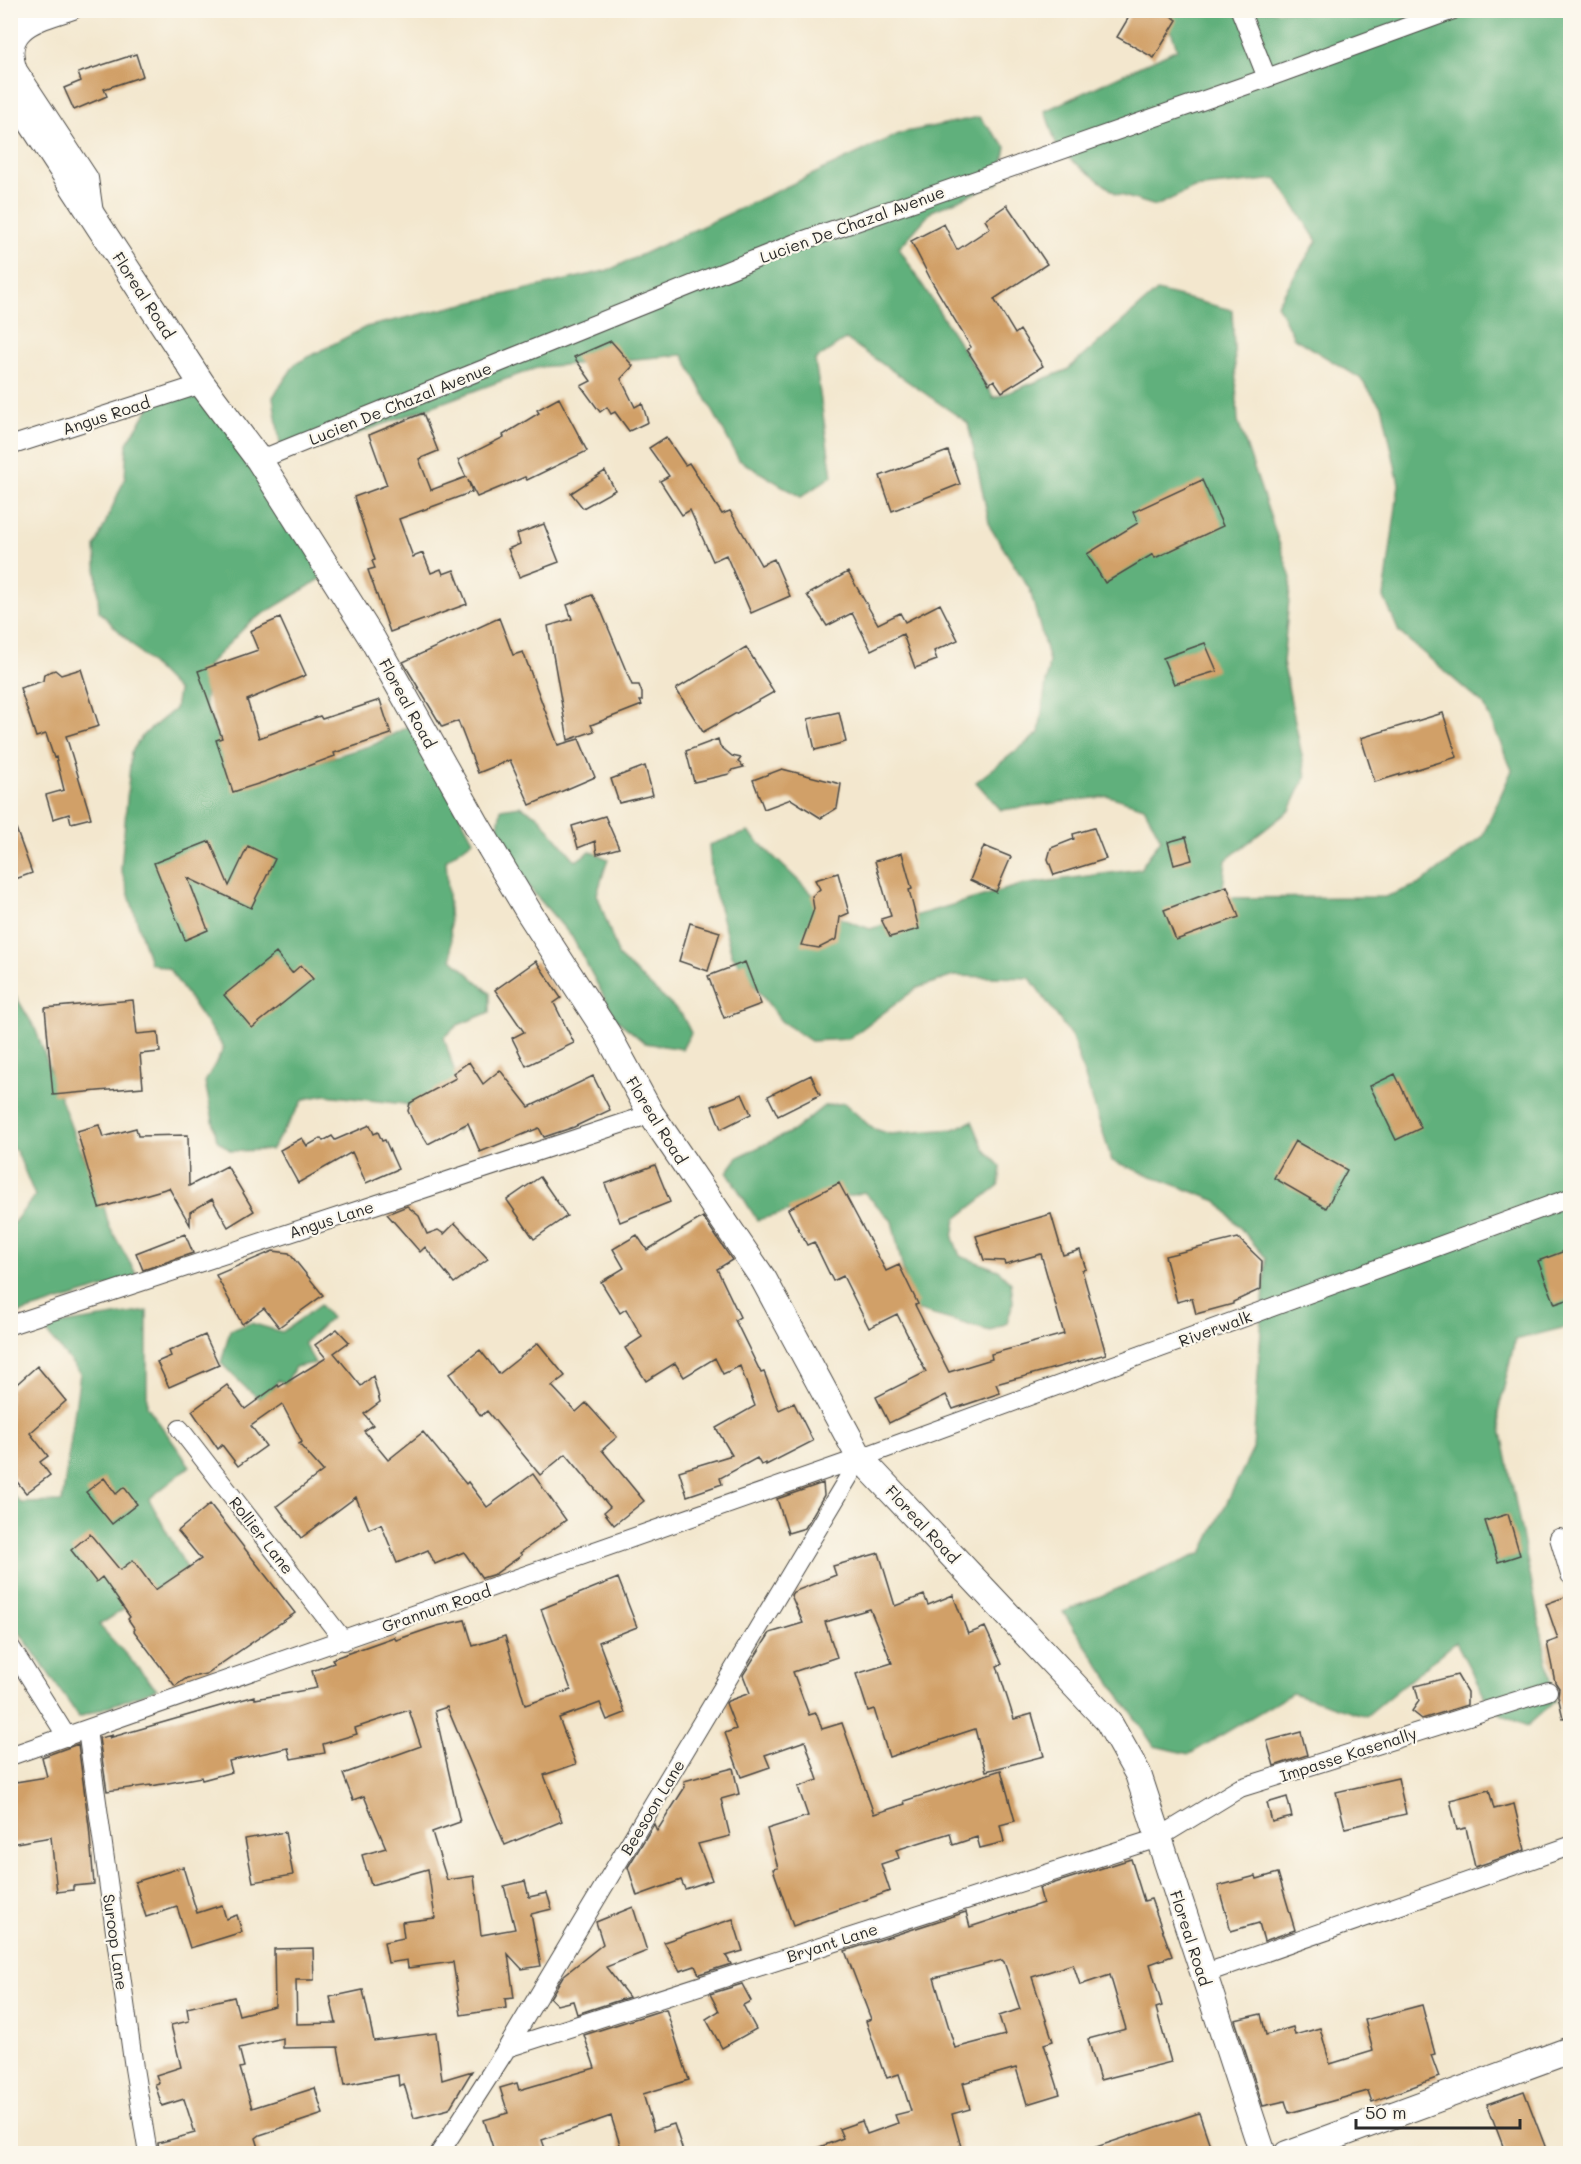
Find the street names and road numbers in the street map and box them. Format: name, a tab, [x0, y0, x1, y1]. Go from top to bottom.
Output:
street label: Lucien De Chazal Avenue	[757, 181, 947, 267]
street label: Floreal Road	[108, 248, 180, 342]
street label: Lucien De Chazal Avenue	[306, 357, 494, 449]
street label: Angus Road	[60, 391, 152, 439]
street label: Floreal Road	[375, 654, 441, 752]
street label: Floreal Road	[622, 1072, 692, 1168]
street label: Angus Lane	[286, 1195, 376, 1243]
street label: Riverwalk	[1175, 1305, 1255, 1351]
street label: Floreal Road	[881, 1481, 965, 1567]
street label: Rollier Lane	[225, 1492, 299, 1578]
street label: Grannum Road	[379, 1580, 493, 1636]
street label: Impasse Kasenally	[1277, 1722, 1419, 1786]
street label: Beesoon Lane	[615, 1755, 689, 1859]
street label: Floreal Road	[1166, 1888, 1216, 1988]
street label: Suroop Lane	[99, 1893, 133, 1991]
street label: Bryant Lane	[784, 1917, 880, 1967]

